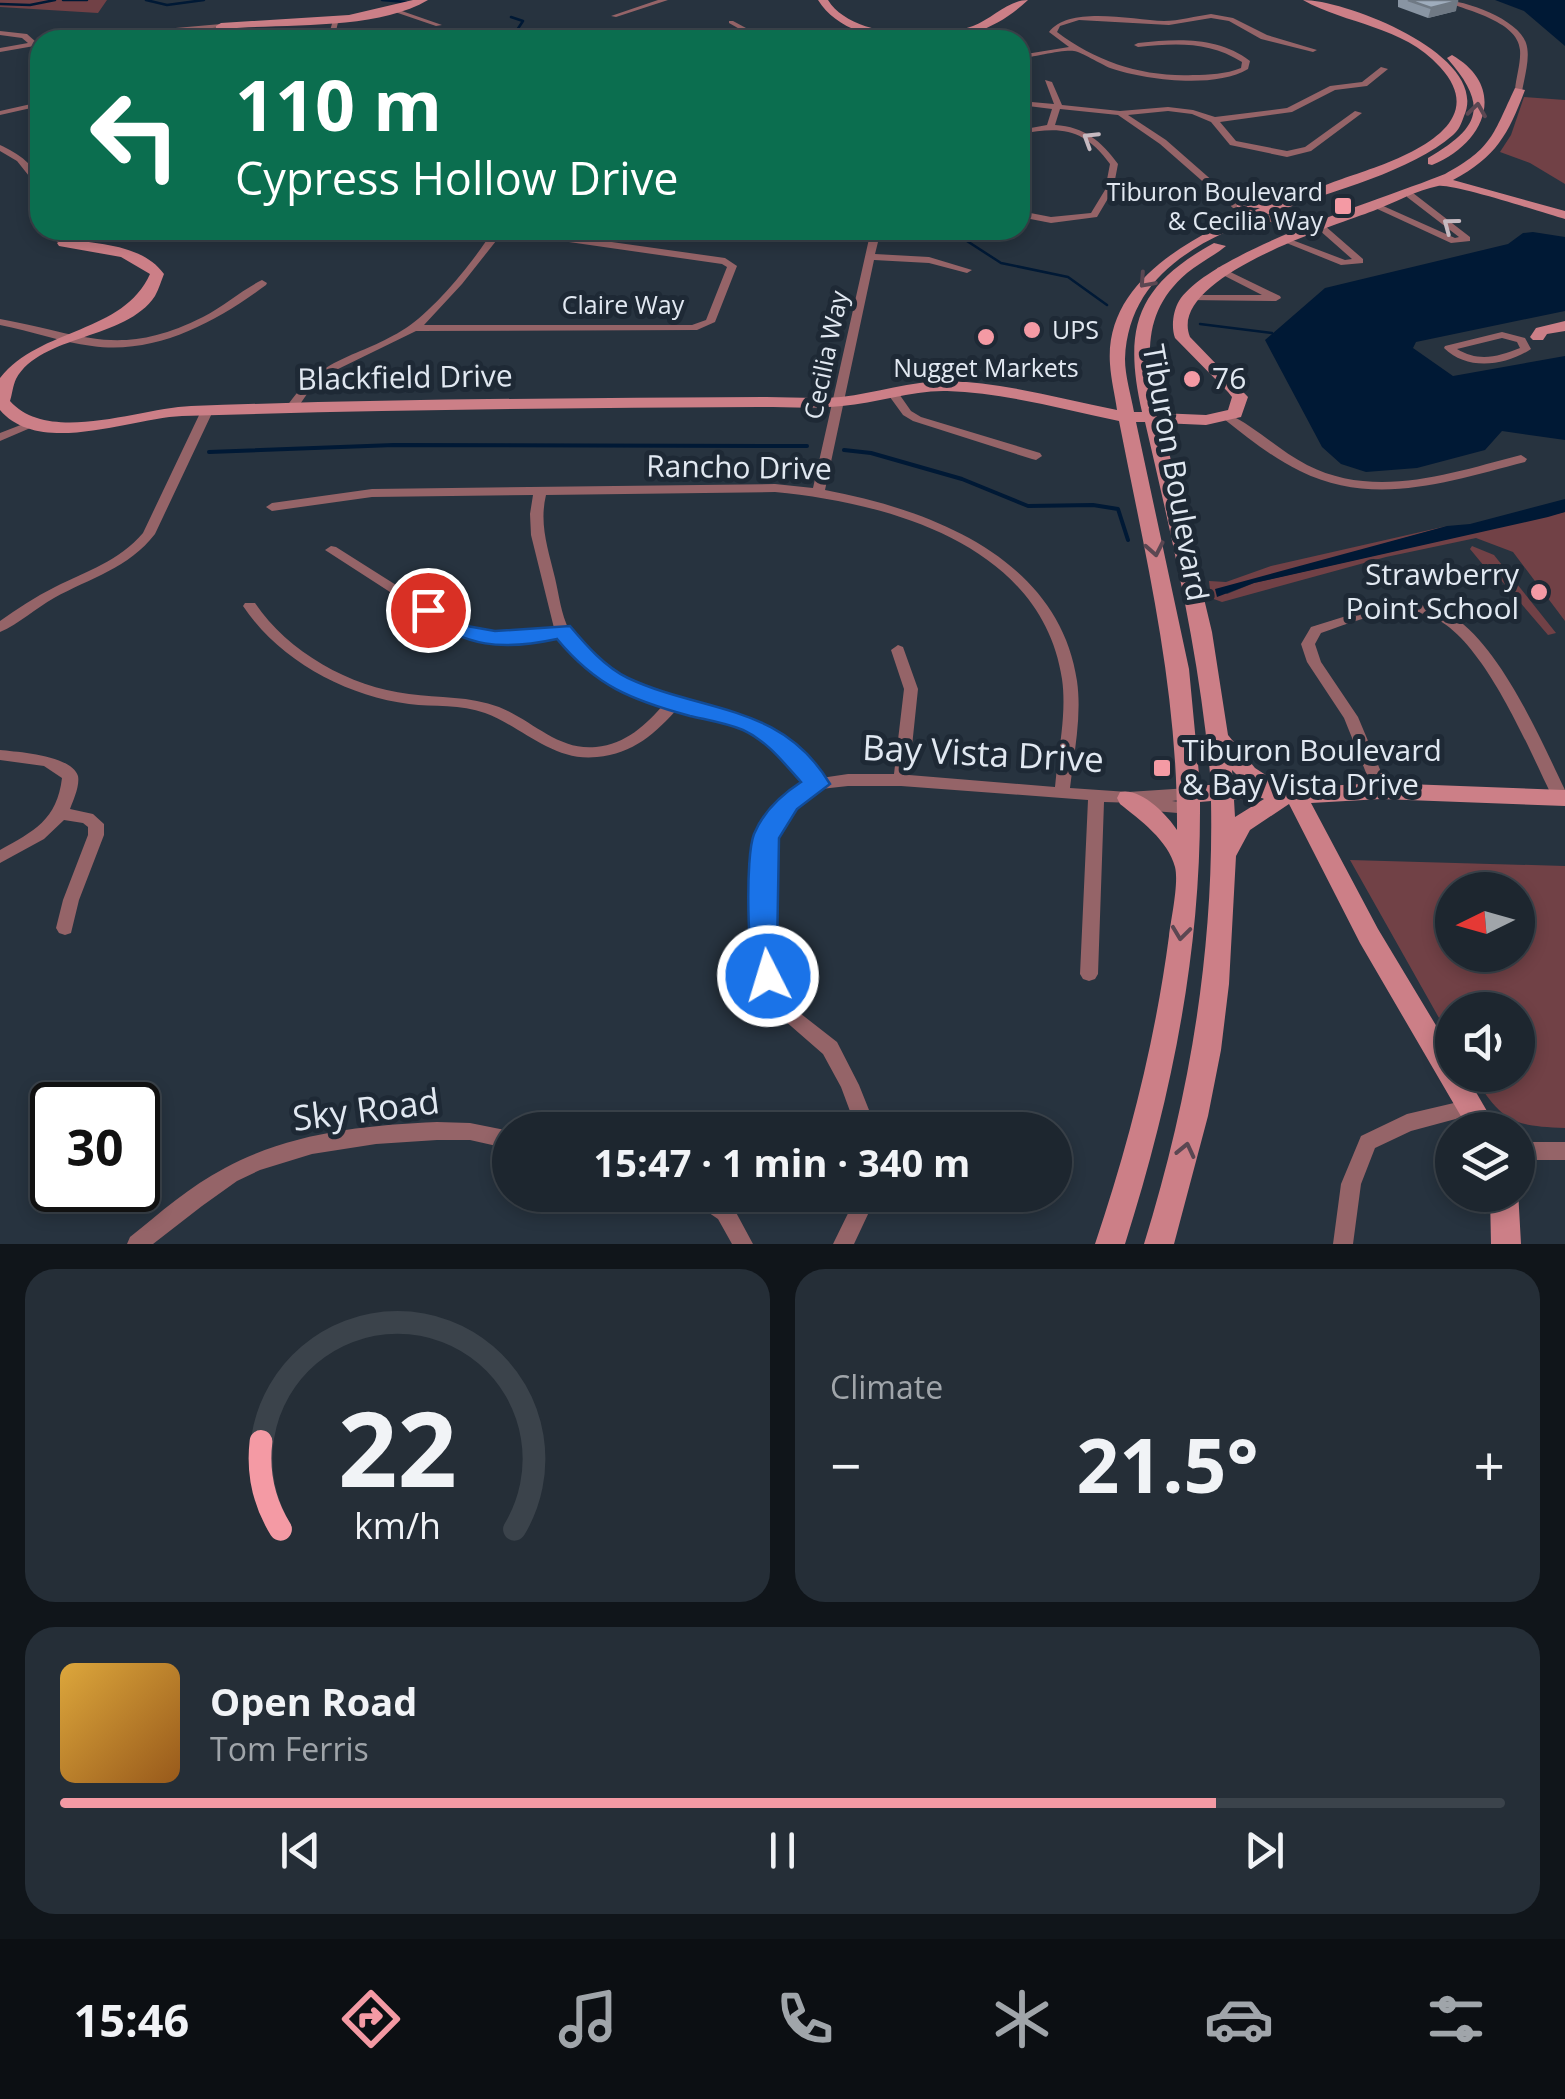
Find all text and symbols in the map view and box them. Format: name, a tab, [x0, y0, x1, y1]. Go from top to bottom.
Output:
text: 110 m	[235, 56, 442, 152]
icon: left	[70, 70, 200, 200]
one-way arrow	[1466, 102, 1487, 118]
one-way arrow	[1082, 132, 1100, 152]
text: Cypress Hollow Drive	[235, 147, 678, 208]
place label: Tiburon Boulevard & Cecilia Way	[1106, 174, 1323, 237]
marker: Tiburon Boulevard & Cecilia Way	[1332, 195, 1354, 217]
one-way arrow	[1443, 220, 1461, 237]
one-way arrow	[1140, 269, 1158, 288]
street label: Claire Way	[562, 287, 685, 321]
street label: Cecilia Way	[795, 287, 855, 422]
place label: UPS	[1052, 312, 1099, 346]
marker: UPS	[1021, 319, 1043, 341]
marker: Nugget Markets	[975, 326, 997, 348]
street label: Tiburon Boulevard	[1134, 341, 1219, 604]
place label: Nugget Markets	[893, 350, 1079, 384]
street label: Blackfield Drive	[297, 354, 513, 399]
place label: 76	[1212, 357, 1246, 398]
marker: 76	[1181, 368, 1203, 390]
street label: Rancho Drive	[646, 444, 832, 489]
one-way arrow	[1143, 540, 1164, 557]
place label: Strawberry Point School	[1346, 553, 1520, 628]
pin	[386, 568, 471, 653]
marker: Strawberry Point School	[1528, 581, 1550, 603]
icon: arrive	[401, 583, 456, 638]
street label: Bay Vista Drive	[861, 723, 1105, 782]
place label: Tiburon Boulevard & Bay Vista Drive	[1182, 729, 1442, 804]
marker: Tiburon Boulevard & Bay Vista Drive	[1151, 757, 1173, 779]
north arrow	[1435, 872, 1535, 972]
map controls	[1435, 872, 1535, 1212]
position arrow	[716, 924, 820, 1028]
one-way arrow	[1171, 926, 1192, 942]
button: sound	[1435, 992, 1535, 1092]
street label: Sky Road	[290, 1076, 442, 1141]
speed limit sign: 30	[30, 1082, 160, 1212]
button: layers	[1435, 1112, 1535, 1212]
text: 15:47 · 1 min · 340 m	[594, 1136, 970, 1188]
one-way arrow	[1174, 1142, 1195, 1159]
text: Climate	[830, 1365, 943, 1408]
text: 22	[338, 1376, 457, 1517]
text: 21.5°	[1076, 1413, 1259, 1515]
text: −	[830, 1427, 861, 1502]
text: +	[1474, 1427, 1505, 1502]
text: km/h	[354, 1501, 441, 1549]
text: Open Road	[210, 1675, 417, 1727]
text: Tom Ferris	[210, 1727, 369, 1770]
icon: previous	[273, 1823, 328, 1878]
icon: pause	[755, 1823, 810, 1878]
icon: next	[1237, 1823, 1292, 1878]
icon: directions	[336, 1984, 406, 2054]
icon: music	[553, 1984, 623, 2054]
icon: phone	[770, 1984, 840, 2054]
icon: climate	[987, 1984, 1057, 2054]
icon: car	[1204, 1984, 1274, 2054]
icon: filters	[1421, 1984, 1491, 2054]
text: 15:46	[74, 1989, 189, 2050]

